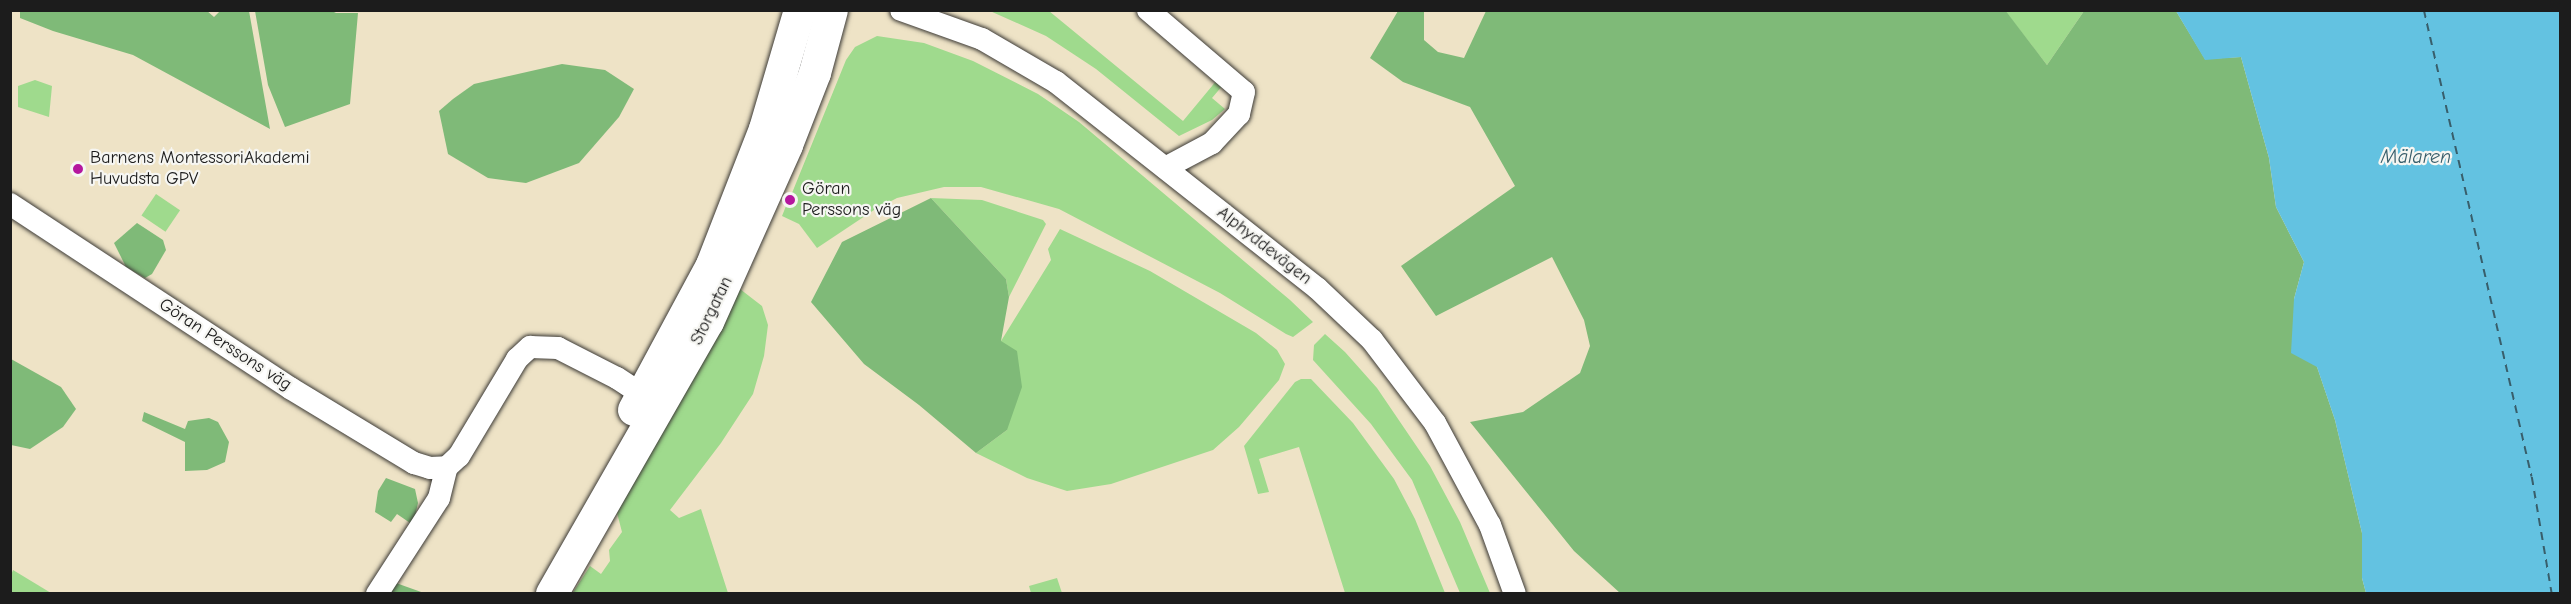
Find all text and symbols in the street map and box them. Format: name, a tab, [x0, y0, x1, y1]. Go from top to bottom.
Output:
water label: Mälaren	[2381, 144, 2451, 168]
place label: Barnens MontessoriAkademi Huvudsta GPV	[90, 148, 310, 190]
marker: Barnens MontessoriAkademi Huvudsta GPV	[71, 162, 85, 176]
place label: Göran Perssons väg	[802, 179, 901, 222]
marker: Göran Perssons väg	[783, 193, 797, 207]
street label: Alphyddevägen	[1212, 202, 1316, 290]
street label: Storgatan	[686, 273, 738, 349]
street label: Göran Perssons väg	[155, 294, 295, 396]

